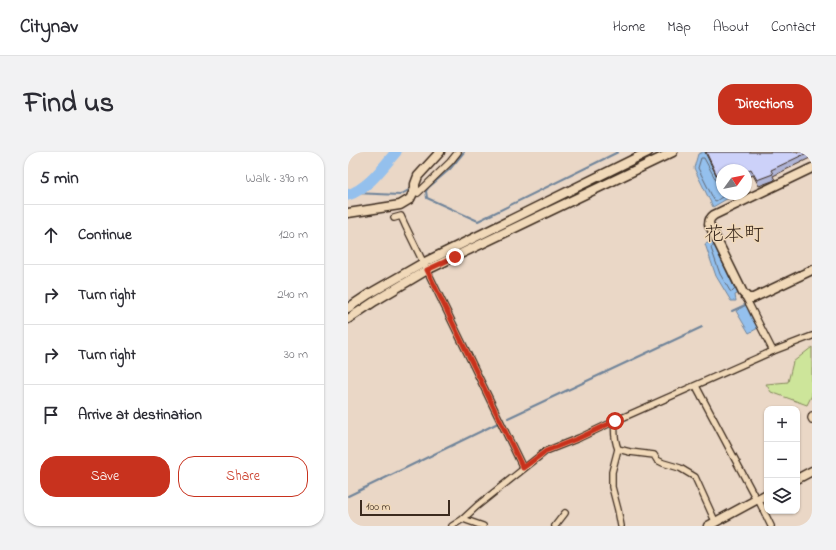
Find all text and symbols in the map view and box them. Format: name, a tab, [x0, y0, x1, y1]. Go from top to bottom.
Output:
text: Citynav	[20, 14, 78, 41]
text: Home	[613, 17, 645, 38]
text: Map	[667, 17, 691, 38]
text: About	[713, 17, 749, 38]
text: Contact	[771, 17, 816, 38]
text: Find us	[24, 84, 114, 125]
button: Directions	[718, 84, 812, 125]
north arrow	[716, 164, 752, 200]
text: 5 min	[40, 166, 79, 191]
text: Walk · 390 m	[246, 169, 308, 188]
district label: 花本町	[704, 221, 764, 250]
icon: ahead	[40, 224, 62, 246]
text: Continue	[78, 224, 132, 246]
text: 120 m	[278, 225, 308, 244]
route end	[446, 248, 464, 266]
icon: right	[40, 284, 62, 306]
text: Turn right	[78, 284, 136, 306]
text: 240 m	[277, 285, 308, 304]
icon: right	[40, 344, 62, 366]
text: Turn right	[78, 344, 136, 366]
text: 30 m	[284, 345, 308, 364]
icon: arrive	[40, 404, 62, 426]
text: Arrive at destination	[78, 404, 202, 426]
map controls	[764, 406, 800, 514]
button: +	[764, 406, 800, 442]
route start	[606, 412, 624, 430]
button: −	[764, 442, 800, 478]
button: Save	[40, 456, 170, 497]
button: Share	[178, 456, 308, 497]
button: layers	[764, 478, 800, 514]
scale bar	[360, 498, 450, 517]
text: 100 m	[366, 499, 390, 515]

